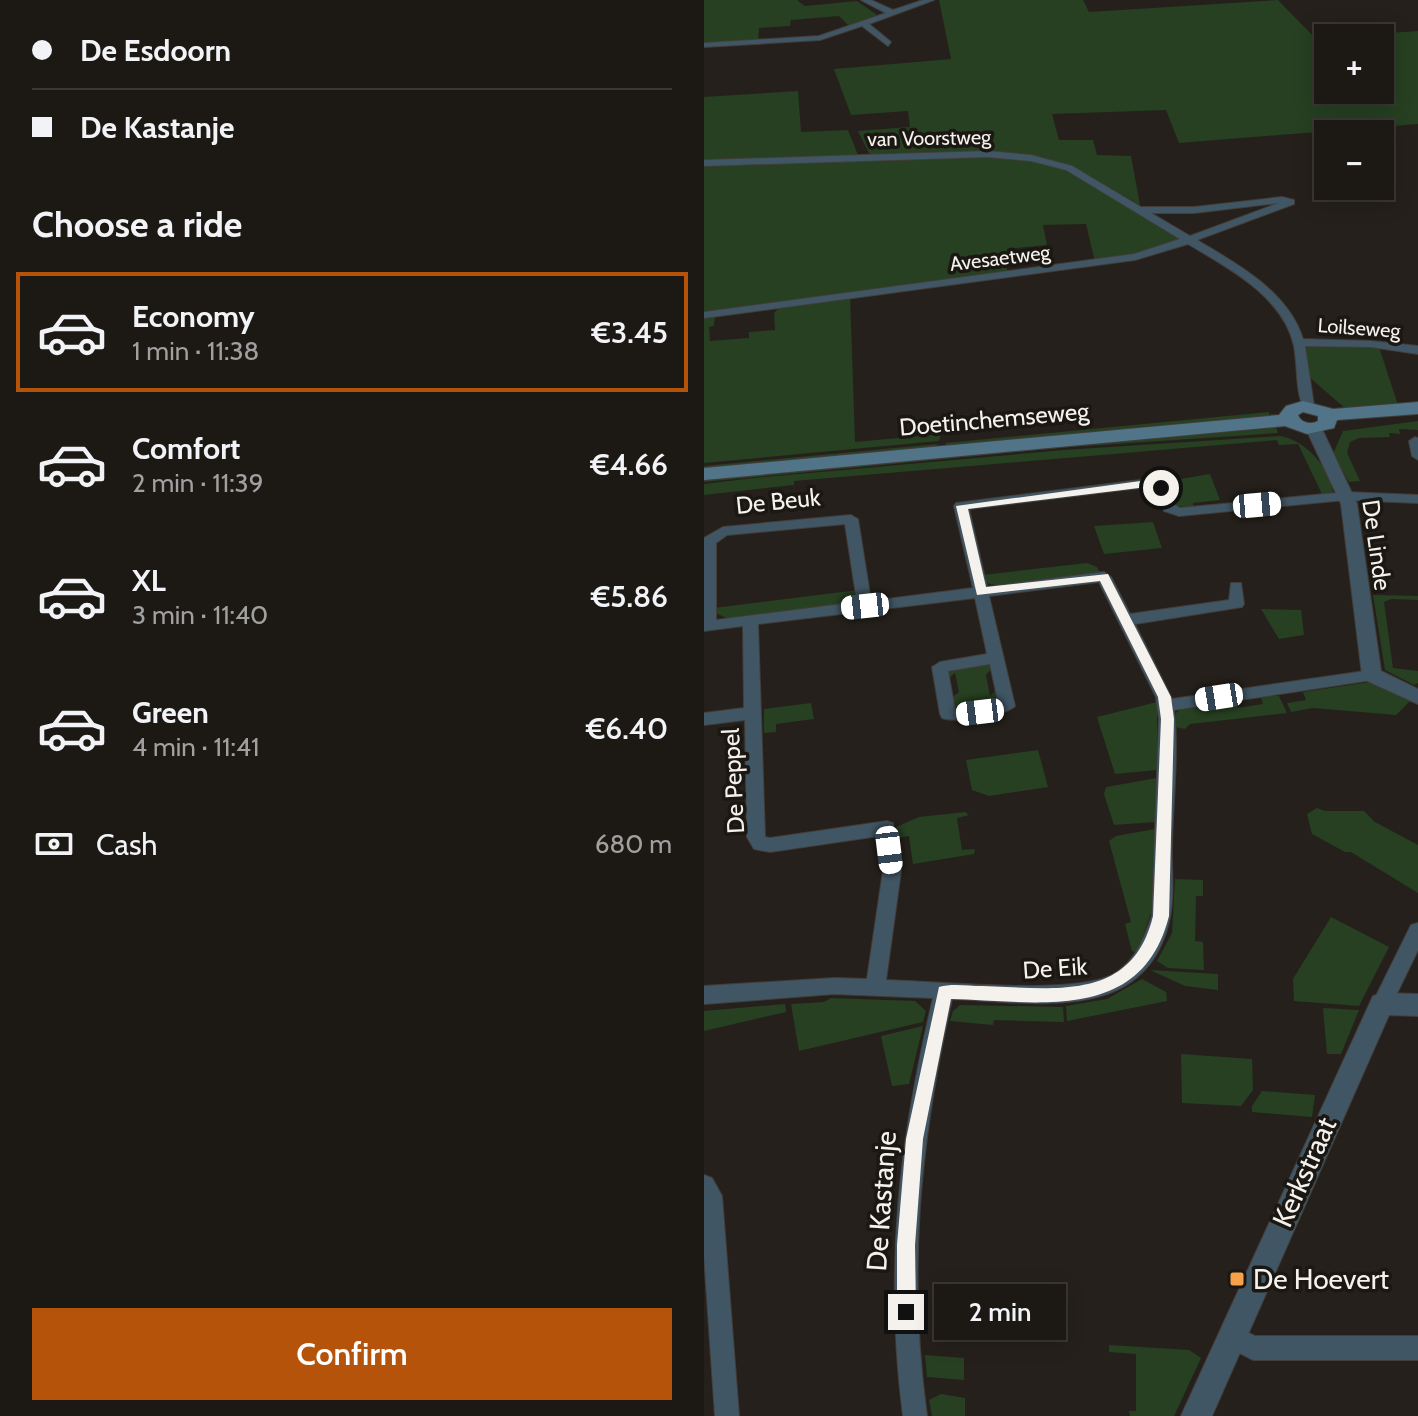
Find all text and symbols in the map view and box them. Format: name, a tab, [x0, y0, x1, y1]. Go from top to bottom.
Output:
map controls	[1314, 24, 1394, 200]
button: +	[1314, 24, 1394, 104]
text: De Esdoorn	[80, 32, 231, 69]
text: De Kastanje	[80, 109, 234, 146]
button: −	[1314, 120, 1394, 200]
street label: van Voorstweg	[867, 125, 992, 151]
text: Choose a ride	[32, 202, 242, 246]
street label: Avesaetweg	[948, 240, 1053, 276]
icon: car	[36, 296, 108, 368]
text: Economy	[132, 298, 255, 335]
street label: Loilseweg	[1317, 313, 1402, 343]
text: €3.45	[592, 314, 668, 351]
text: 1 min · 11:38	[132, 335, 259, 367]
street label: Doetinchemseweg	[898, 396, 1091, 442]
icon: car	[36, 428, 108, 500]
text: Comfort	[132, 430, 240, 467]
text: €4.66	[590, 446, 668, 483]
text: 2 min · 11:39	[132, 467, 263, 499]
route start	[1143, 470, 1179, 506]
street label: De Beuk	[734, 482, 822, 520]
car	[1232, 491, 1282, 519]
street label: De Linde	[1356, 498, 1398, 592]
icon: car	[36, 560, 108, 632]
text: XL	[132, 562, 166, 599]
text: €5.86	[591, 578, 668, 615]
car	[840, 592, 890, 620]
text: 3 min · 11:40	[132, 599, 268, 631]
car	[1193, 681, 1245, 713]
icon: car	[36, 692, 108, 764]
text: Green	[132, 694, 209, 731]
car	[955, 697, 1005, 727]
text: €6.40	[586, 710, 668, 747]
street label: De Peppel	[716, 727, 750, 834]
text: 4 min · 11:41	[132, 731, 259, 763]
icon: cash	[32, 822, 76, 866]
car	[874, 825, 904, 875]
text: Cash	[96, 826, 158, 863]
text: 680 m	[595, 828, 672, 860]
street label: De Eik	[1022, 951, 1088, 985]
street label: Kerkstraat	[1265, 1112, 1343, 1232]
street label: De Kastanje	[859, 1130, 903, 1272]
place label: De Hoevert	[1253, 1262, 1389, 1296]
marker: De Hoevert	[1228, 1270, 1246, 1288]
callout: 2 min	[934, 1284, 1066, 1340]
route end	[888, 1294, 924, 1330]
text: 2 min	[969, 1296, 1031, 1328]
button: Confirm	[32, 1308, 672, 1400]

